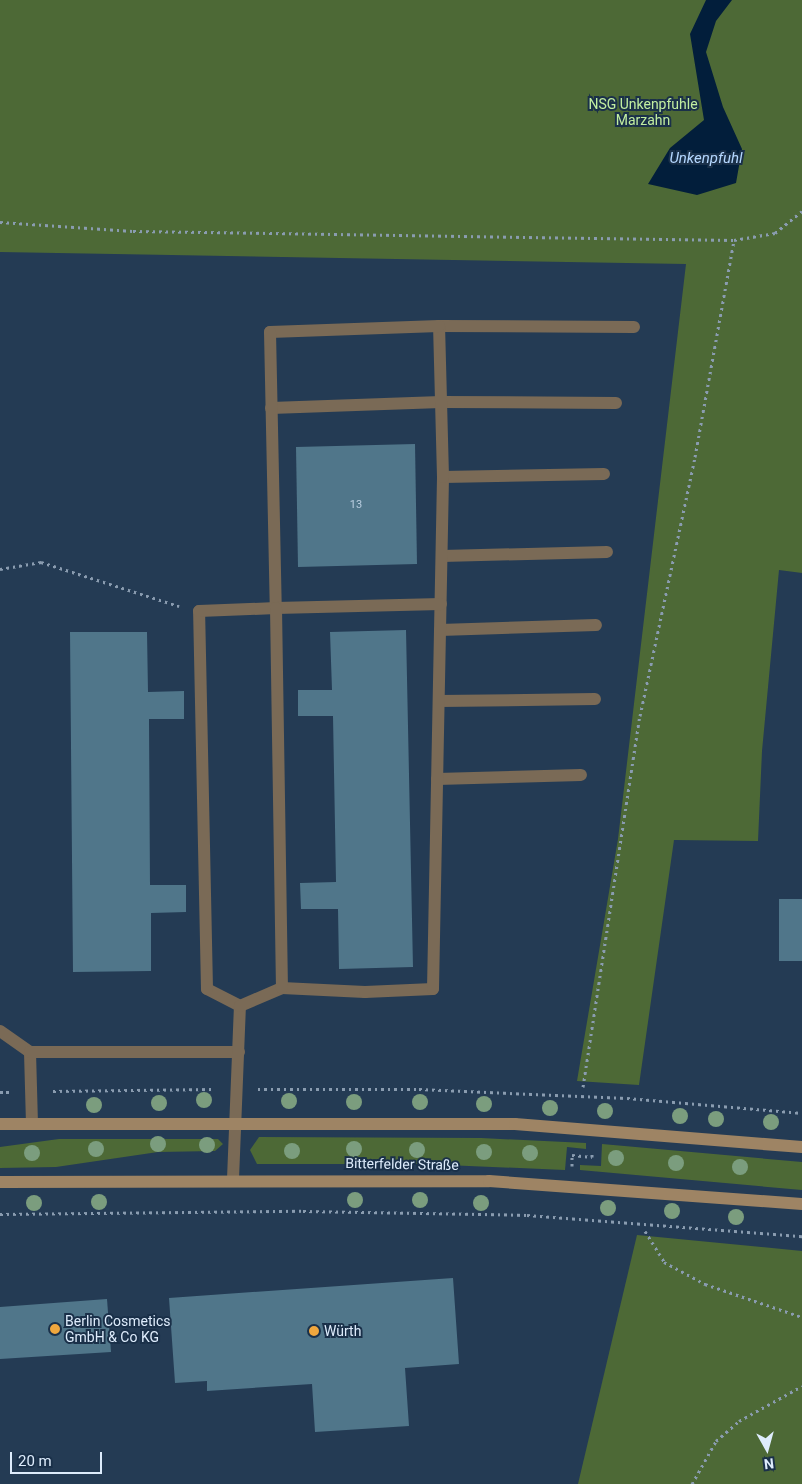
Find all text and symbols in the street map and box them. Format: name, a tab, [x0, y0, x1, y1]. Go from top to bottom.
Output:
park label: NSG Unkenpfuhle Marzahn	[588, 96, 698, 128]
water label: Unkenpfuhl	[669, 150, 743, 168]
house number: 13	[350, 498, 362, 512]
street label: Bitterfelder Straße	[345, 1155, 459, 1173]
place label: Berlin Cosmetics GmbH & Co KG	[65, 1313, 170, 1345]
marker: Berlin Cosmetics GmbH & Co KG	[49, 1323, 61, 1335]
place label: Würth	[324, 1323, 361, 1339]
marker: Würth	[308, 1325, 320, 1337]
north arrow	[742, 1424, 792, 1474]
scale bar	[12, 1442, 105, 1474]
text: 20 m	[18, 1452, 52, 1470]
text: N	[763, 1455, 775, 1472]

